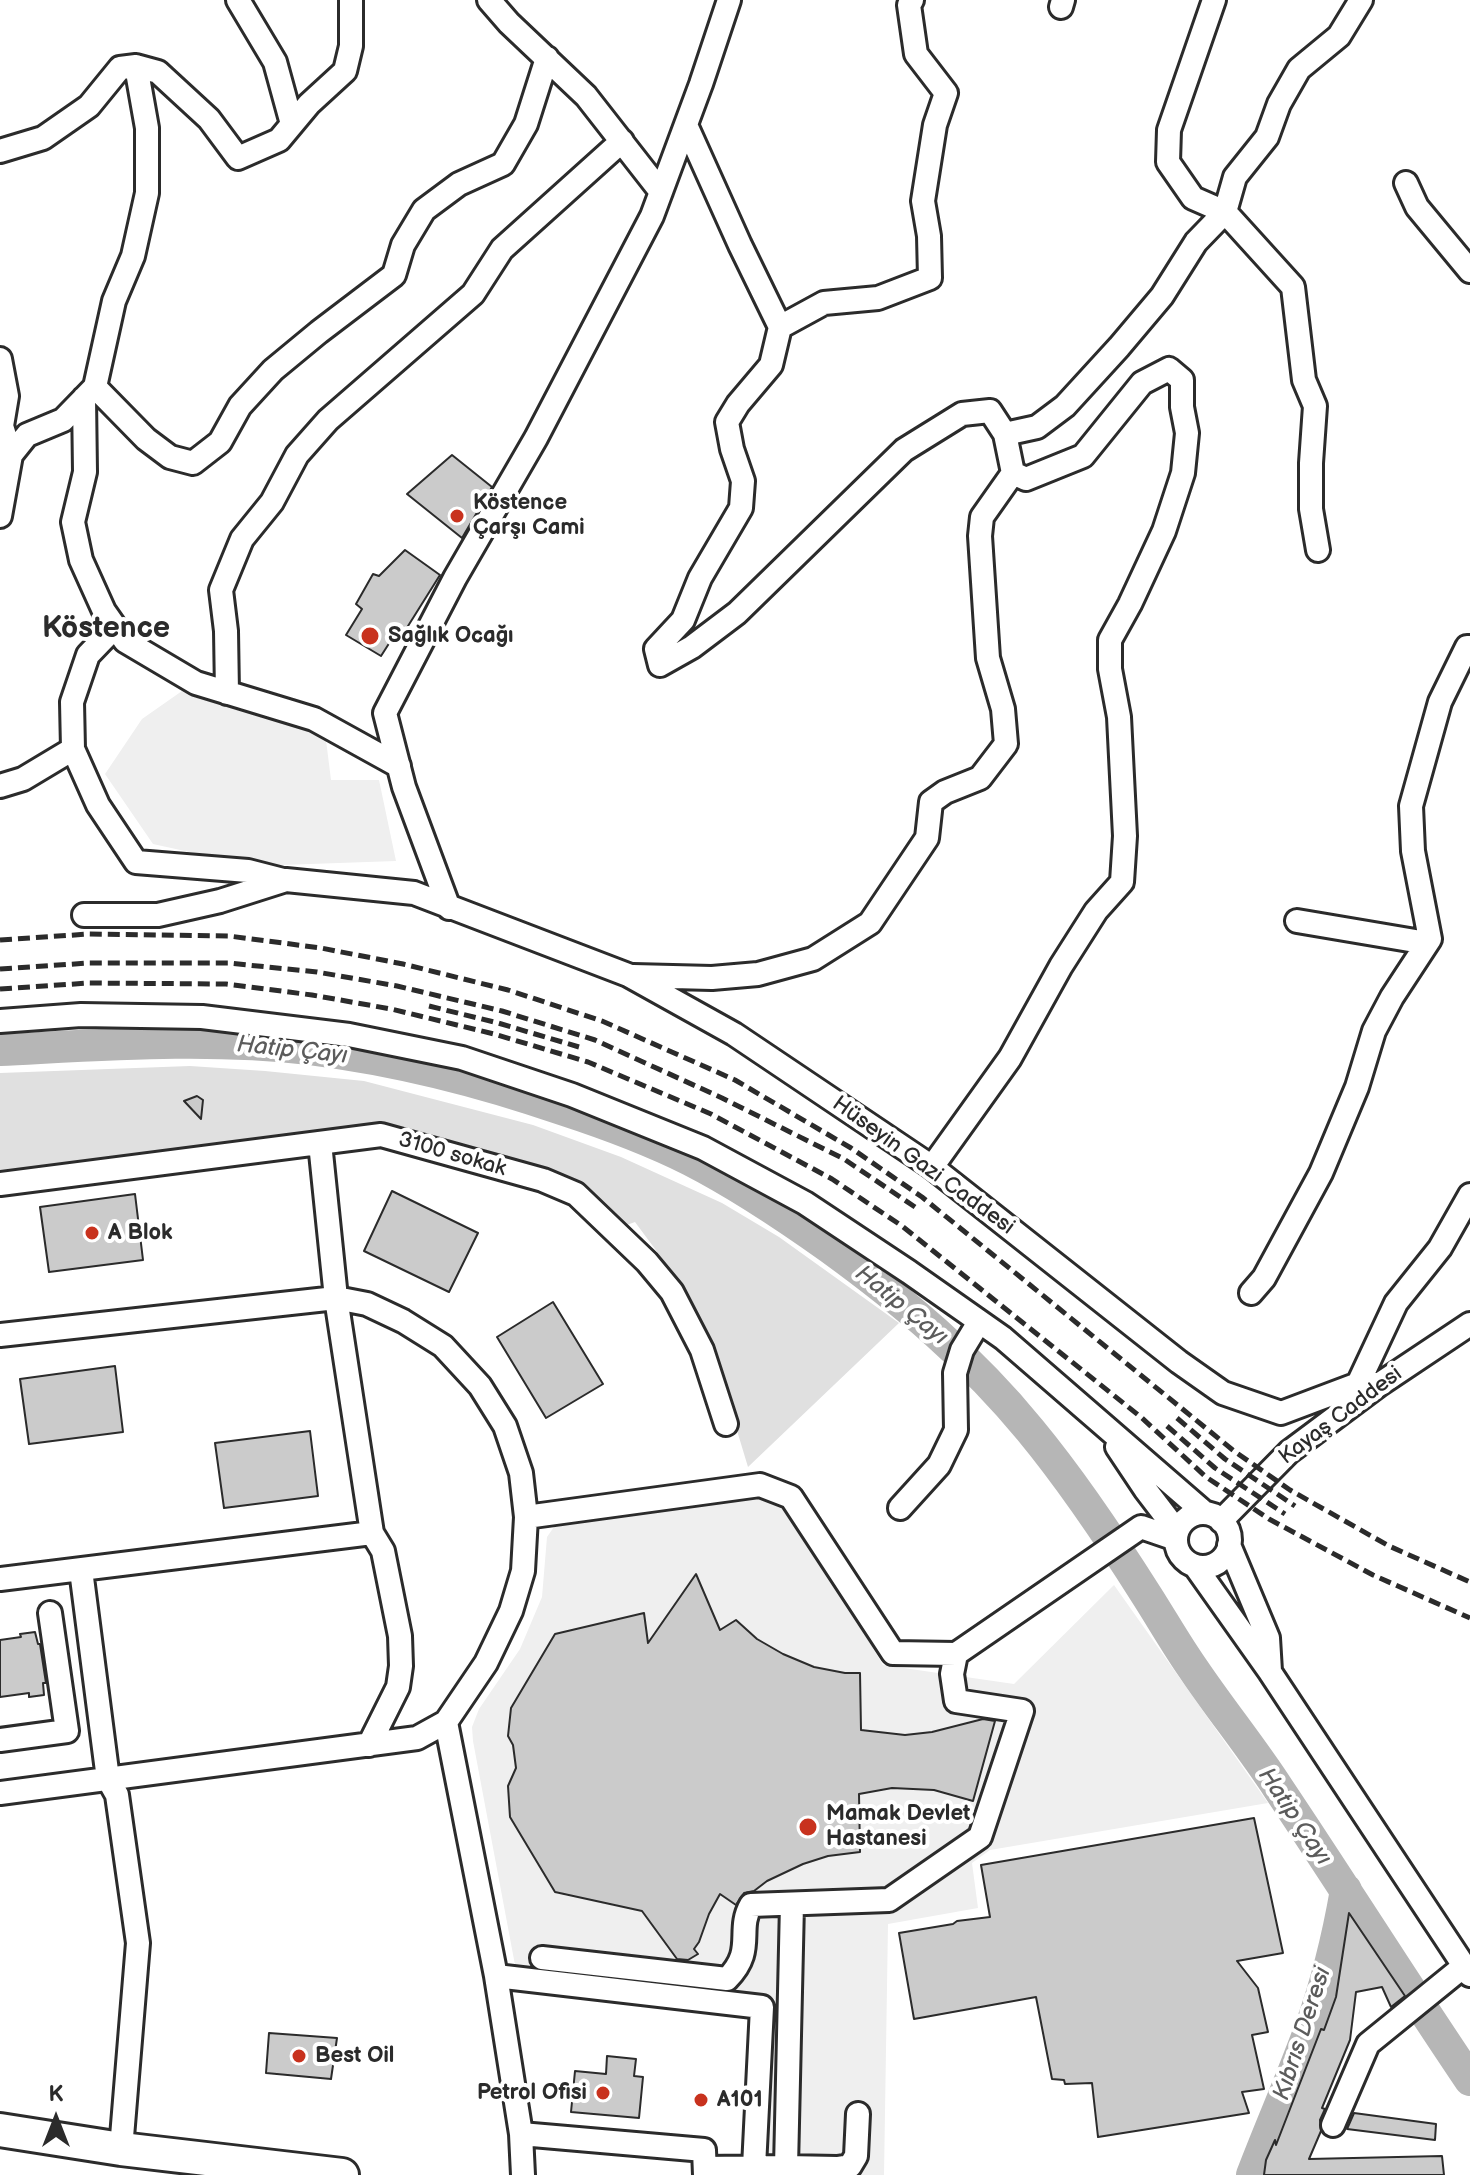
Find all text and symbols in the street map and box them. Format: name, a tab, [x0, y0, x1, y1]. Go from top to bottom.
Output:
place label: Köstence Çarşı Cami	[473, 490, 585, 542]
marker: Köstence Çarşı Cami	[448, 507, 466, 525]
district label: Köstence	[42, 611, 170, 647]
place label: Sağlık Ocağı	[388, 623, 514, 649]
marker: Sağlık Ocağı	[359, 625, 381, 647]
water label: Hatip Çayı	[235, 1031, 349, 1071]
street label: Hüseyin Gazi Caddesi	[827, 1091, 1019, 1241]
street label: 3100 sokak	[395, 1127, 509, 1183]
place label: A Blok	[108, 1220, 172, 1246]
marker: A Blok	[83, 1224, 101, 1242]
water label: Hatip Çayı	[849, 1260, 953, 1352]
street label: Kayaş Caddesi	[1274, 1361, 1408, 1471]
water label: Hatip Çayı	[1251, 1763, 1337, 1871]
place label: Mamak Devlet Hastanesi	[826, 1801, 970, 1852]
marker: Mamak Devlet Hastanesi	[797, 1816, 819, 1838]
water label: Kıbrıs Deresi	[1268, 1964, 1338, 2104]
place label: Best Oil	[315, 2043, 394, 2069]
marker: Best Oil	[290, 2047, 308, 2065]
north arrow	[16, 2079, 96, 2159]
place label: Petrol Ofisi	[477, 2080, 587, 2106]
text: K	[49, 2081, 63, 2108]
marker: Petrol Ofisi	[594, 2084, 612, 2102]
place label: A101	[717, 2087, 763, 2113]
marker: A101	[692, 2091, 710, 2109]

